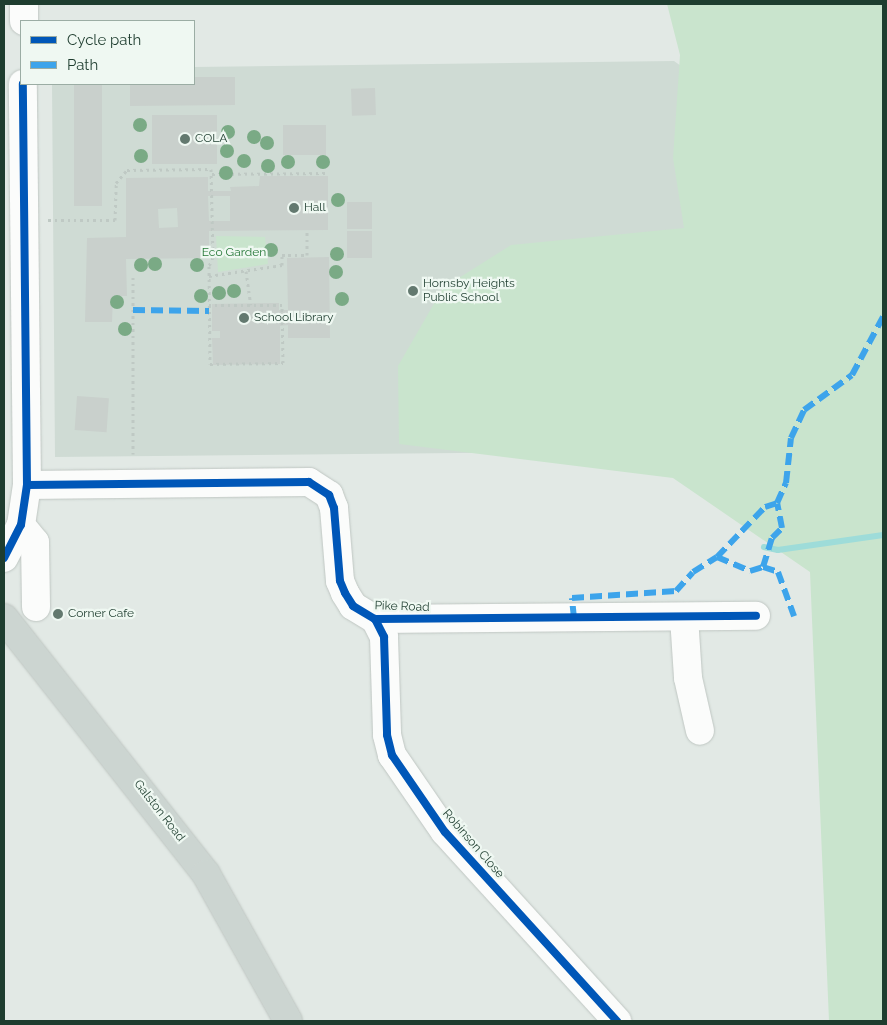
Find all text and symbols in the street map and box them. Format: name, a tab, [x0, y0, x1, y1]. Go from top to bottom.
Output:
legend	[20, 20, 195, 85]
text: Cycle path	[67, 31, 141, 49]
text: Path	[67, 56, 98, 74]
place label: COLA	[195, 132, 227, 146]
marker: COLA	[179, 133, 191, 145]
place label: Hall	[304, 201, 326, 215]
marker: Hall	[288, 202, 300, 214]
park label: Eco Garden	[202, 246, 266, 260]
place label: Hornsby Heights Public School	[423, 277, 515, 305]
marker: Hornsby Heights Public School	[407, 285, 419, 297]
place label: School Library	[254, 311, 334, 325]
marker: School Library	[238, 312, 250, 324]
street label: Pike Road	[374, 599, 430, 615]
place label: Corner Cafe	[68, 607, 134, 621]
marker: Corner Cafe	[52, 608, 64, 620]
street label: Galston Road	[131, 777, 187, 845]
street label: Robinson Close	[439, 807, 507, 881]

